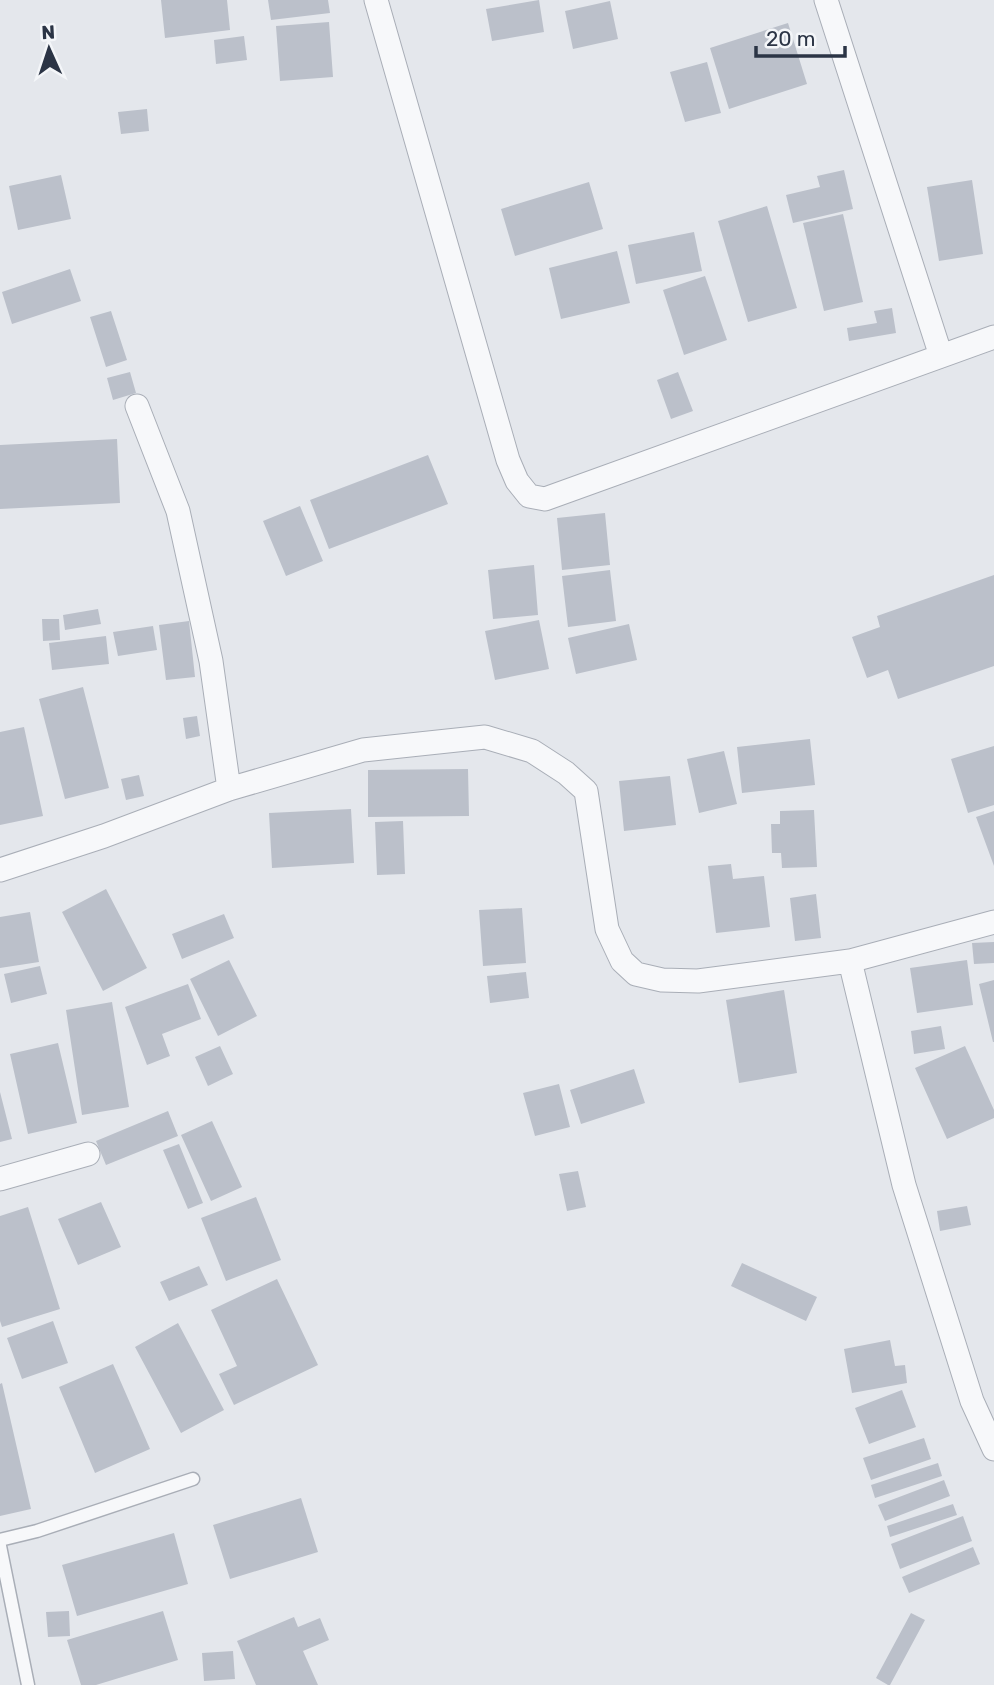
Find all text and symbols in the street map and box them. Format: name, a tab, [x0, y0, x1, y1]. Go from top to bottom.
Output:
north arrow	[14, 14, 84, 84]
scale bar	[756, 14, 845, 58]
text: N	[41, 21, 56, 44]
text: 20 m	[766, 26, 815, 51]

